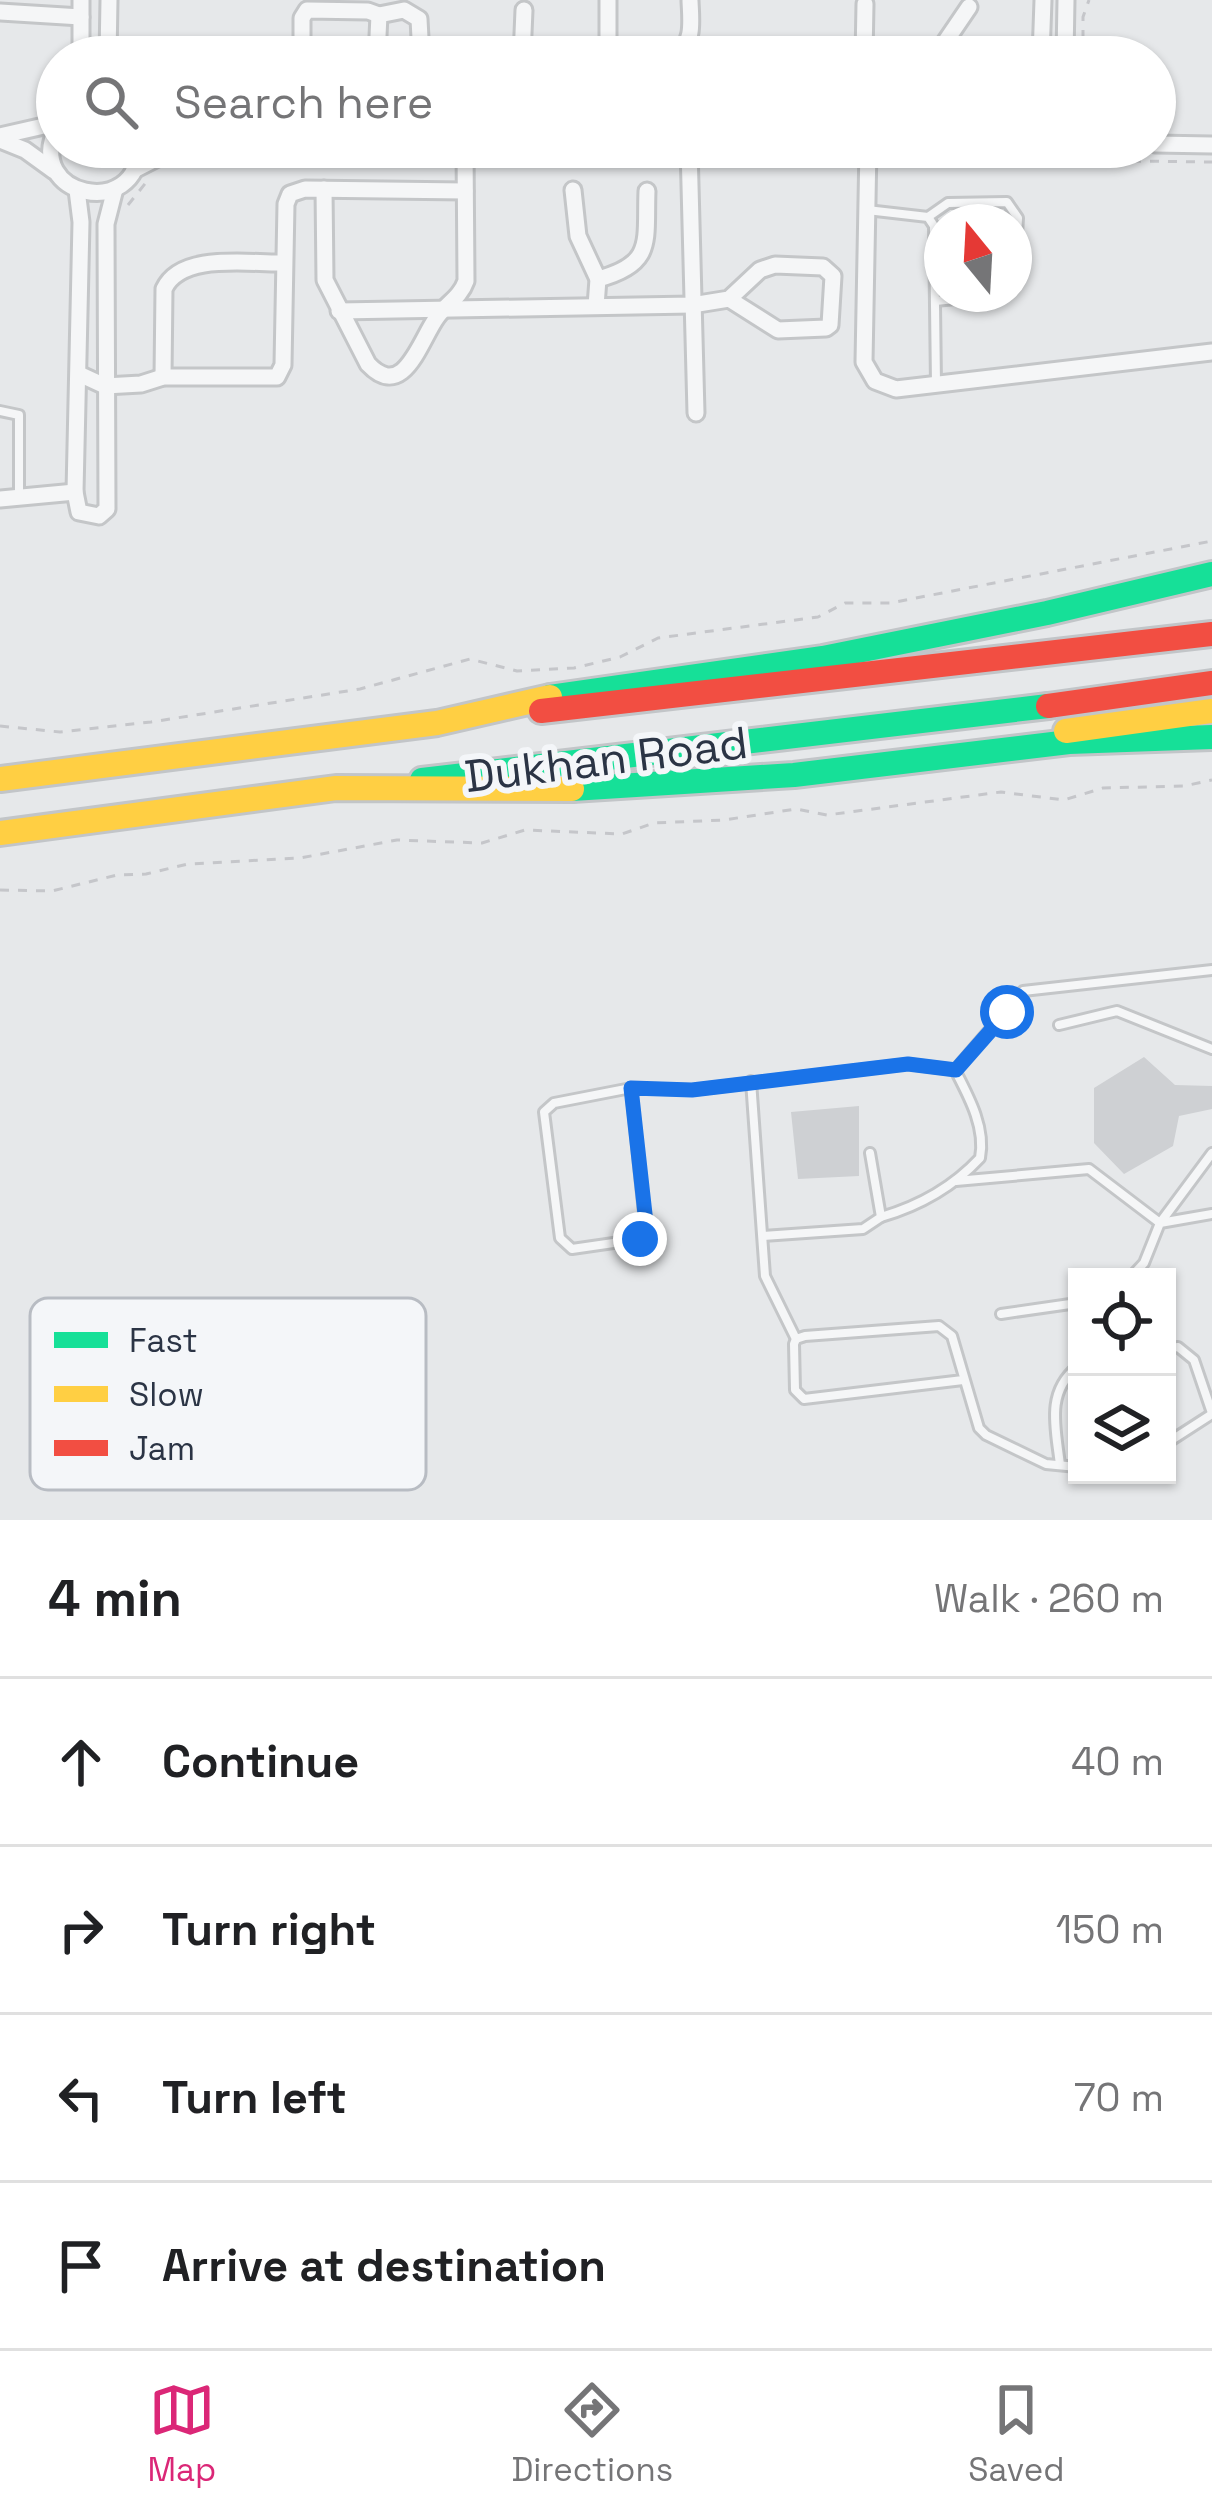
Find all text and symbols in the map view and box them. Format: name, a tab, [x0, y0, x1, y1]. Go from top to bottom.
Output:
search box	[36, 36, 1176, 168]
icon: search	[78, 69, 144, 135]
text: Search here	[174, 74, 433, 131]
north arrow	[924, 204, 1032, 312]
street label: Dukhan Road	[461, 714, 751, 805]
route start	[980, 985, 1034, 1039]
route end	[613, 1212, 667, 1266]
map controls	[1068, 1268, 1176, 1484]
button: locate	[1068, 1268, 1176, 1376]
legend	[30, 1298, 426, 1490]
text: Fast	[129, 1320, 198, 1362]
text: Slow	[129, 1374, 204, 1416]
button: layers	[1068, 1376, 1176, 1484]
text: Jam	[129, 1428, 195, 1470]
text: 4 min	[48, 1566, 182, 1631]
text: Walk · 260 m	[934, 1574, 1164, 1623]
icon: ahead	[48, 1729, 114, 1795]
text: Continue	[162, 1733, 359, 1790]
text: 40 m	[1071, 1737, 1164, 1786]
icon: right	[48, 1897, 114, 1963]
text: Turn right	[162, 1901, 376, 1958]
text: 150 m	[1056, 1905, 1164, 1954]
icon: left	[48, 2065, 114, 2131]
text: Turn left	[162, 2069, 347, 2126]
text: 70 m	[1074, 2073, 1164, 2122]
icon: arrive	[48, 2233, 114, 2299]
text: Arrive at destination	[162, 2237, 606, 2294]
tab: Map	[148, 2377, 216, 2491]
tab: Directions	[511, 2377, 673, 2491]
tab: Saved	[968, 2377, 1064, 2491]

